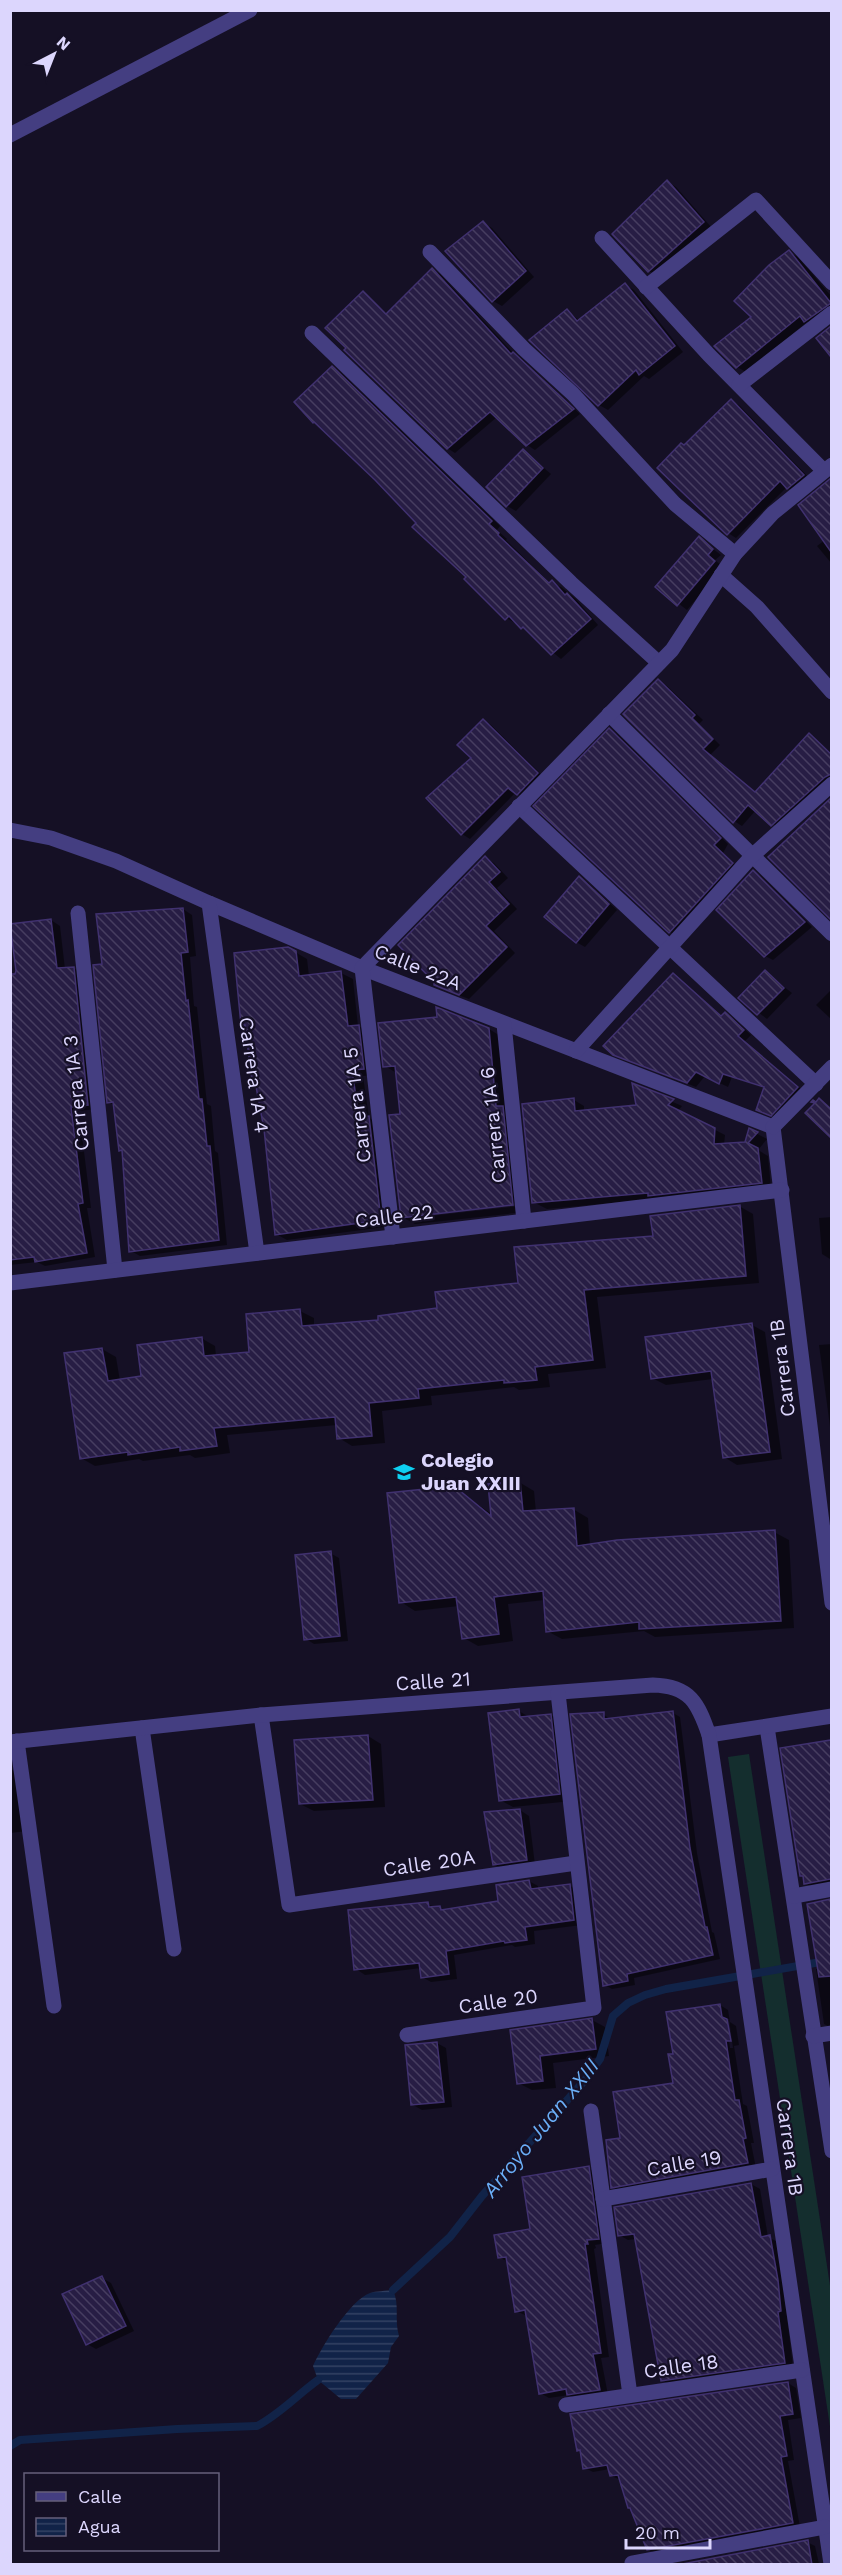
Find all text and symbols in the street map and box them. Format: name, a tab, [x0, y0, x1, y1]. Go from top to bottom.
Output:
north arrow	[24, 24, 84, 84]
text: N	[53, 32, 74, 54]
street label: Calle 22A	[371, 939, 465, 995]
street label: Carrera 1A 4	[234, 1015, 274, 1135]
street label: Carrera 1A 3	[58, 1034, 94, 1152]
street label: Carrera 1A 5	[338, 1046, 376, 1164]
street label: Carrera 1A 6	[475, 1066, 511, 1184]
street label: Calle 22	[353, 1199, 435, 1233]
street label: Carrera 1B	[764, 1318, 800, 1418]
place label: Colegio Juan XXIII	[421, 1448, 521, 1495]
school or university icon: Colegio Juan XXIII	[392, 1460, 416, 1484]
street label: Calle 21	[395, 1666, 471, 1696]
street label: Calle 20A	[381, 1845, 477, 1881]
street label: Calle 20	[457, 1984, 539, 2018]
water label: Arroyo Juan XXIII	[477, 2053, 604, 2203]
street label: Carrera 1B	[771, 2097, 809, 2197]
street label: Calle 19	[645, 2145, 723, 2181]
street label: Calle 18	[642, 2349, 720, 2383]
legend	[24, 2473, 219, 2551]
text: Calle	[78, 2486, 122, 2507]
scale bar	[626, 2512, 710, 2550]
text: Agua	[78, 2516, 121, 2537]
text: 20 m	[635, 2522, 680, 2543]

